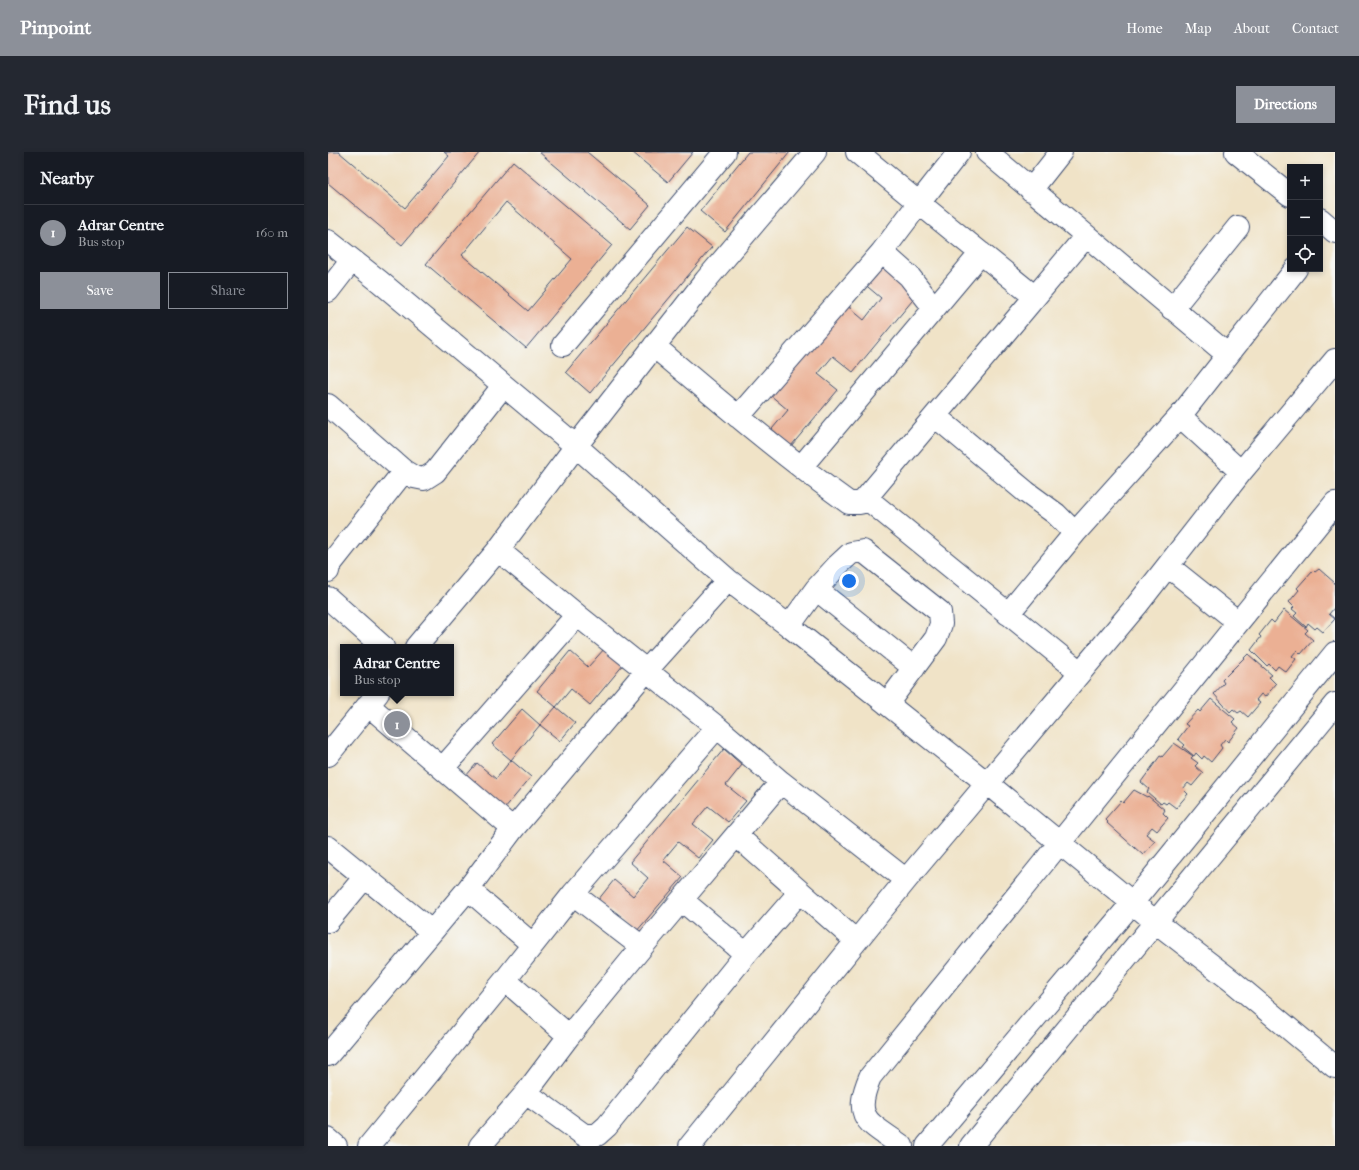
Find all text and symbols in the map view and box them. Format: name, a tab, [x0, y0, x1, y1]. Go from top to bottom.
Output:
text: Pinpoint	[20, 17, 91, 39]
text: Home	[1126, 20, 1163, 37]
text: Map	[1185, 20, 1212, 37]
text: About	[1234, 20, 1270, 37]
text: Contact	[1292, 20, 1339, 37]
button: Directions	[1236, 86, 1335, 123]
text: Find us	[24, 88, 111, 121]
map controls	[1287, 164, 1323, 272]
button: +	[1287, 164, 1323, 200]
text: Nearby	[40, 168, 94, 188]
button: −	[1287, 200, 1323, 236]
text: Adrar Centre	[78, 216, 164, 234]
text: 1	[51, 225, 55, 240]
text: 160 m	[256, 225, 288, 240]
text: Bus stop	[78, 234, 124, 249]
button: locate	[1287, 236, 1323, 272]
button: Save	[40, 272, 160, 309]
button: Share	[168, 272, 288, 309]
your location	[839, 571, 859, 591]
popup	[340, 644, 454, 696]
text: Adrar Centre	[354, 654, 440, 672]
text: Bus stop	[354, 672, 400, 687]
pin: 1	[384, 709, 410, 739]

